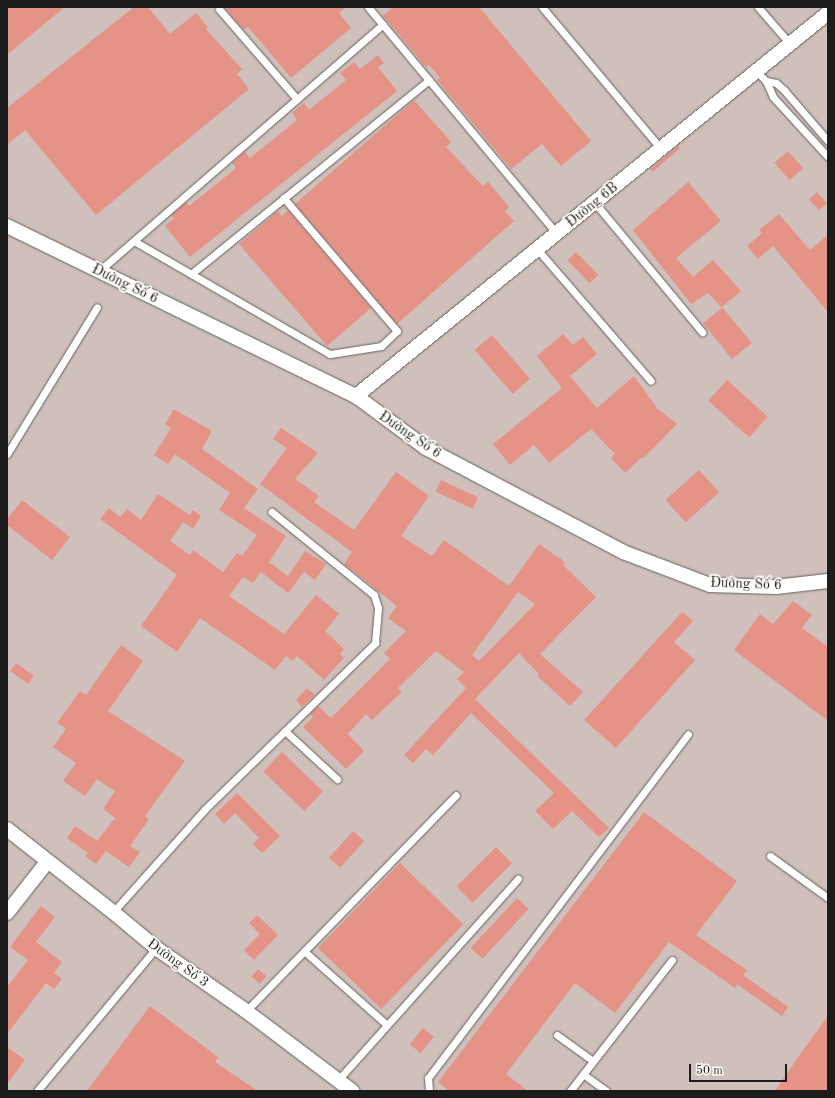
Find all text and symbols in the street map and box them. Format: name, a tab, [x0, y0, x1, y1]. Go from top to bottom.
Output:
street label: Đường 6B	[563, 179, 621, 231]
street label: Đường Số 6	[89, 261, 161, 307]
street label: Đường Số 6	[376, 408, 444, 462]
street label: Đường Số 6	[710, 574, 782, 594]
street label: Đường Số 3	[144, 935, 212, 991]
scale bar	[691, 1056, 789, 1082]
text: 50 m	[696, 1065, 723, 1077]

